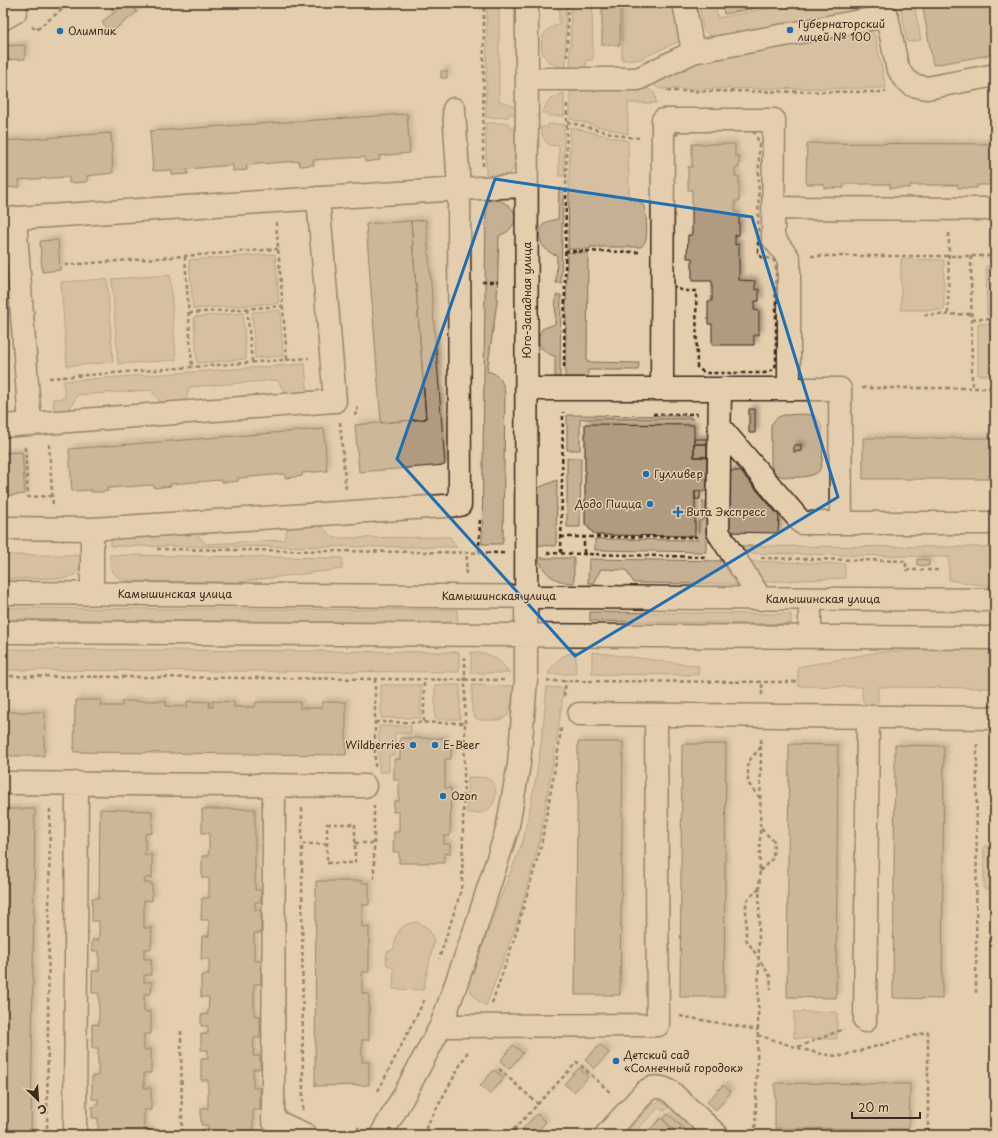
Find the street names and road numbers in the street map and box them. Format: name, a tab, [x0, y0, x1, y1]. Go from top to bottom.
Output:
street label: Юго-Западная улица	[518, 241, 535, 358]
street label: Камышинская улица	[118, 585, 232, 602]
street label: Камышинская улица	[442, 587, 556, 604]
street label: Камышинская улица	[766, 590, 880, 607]

